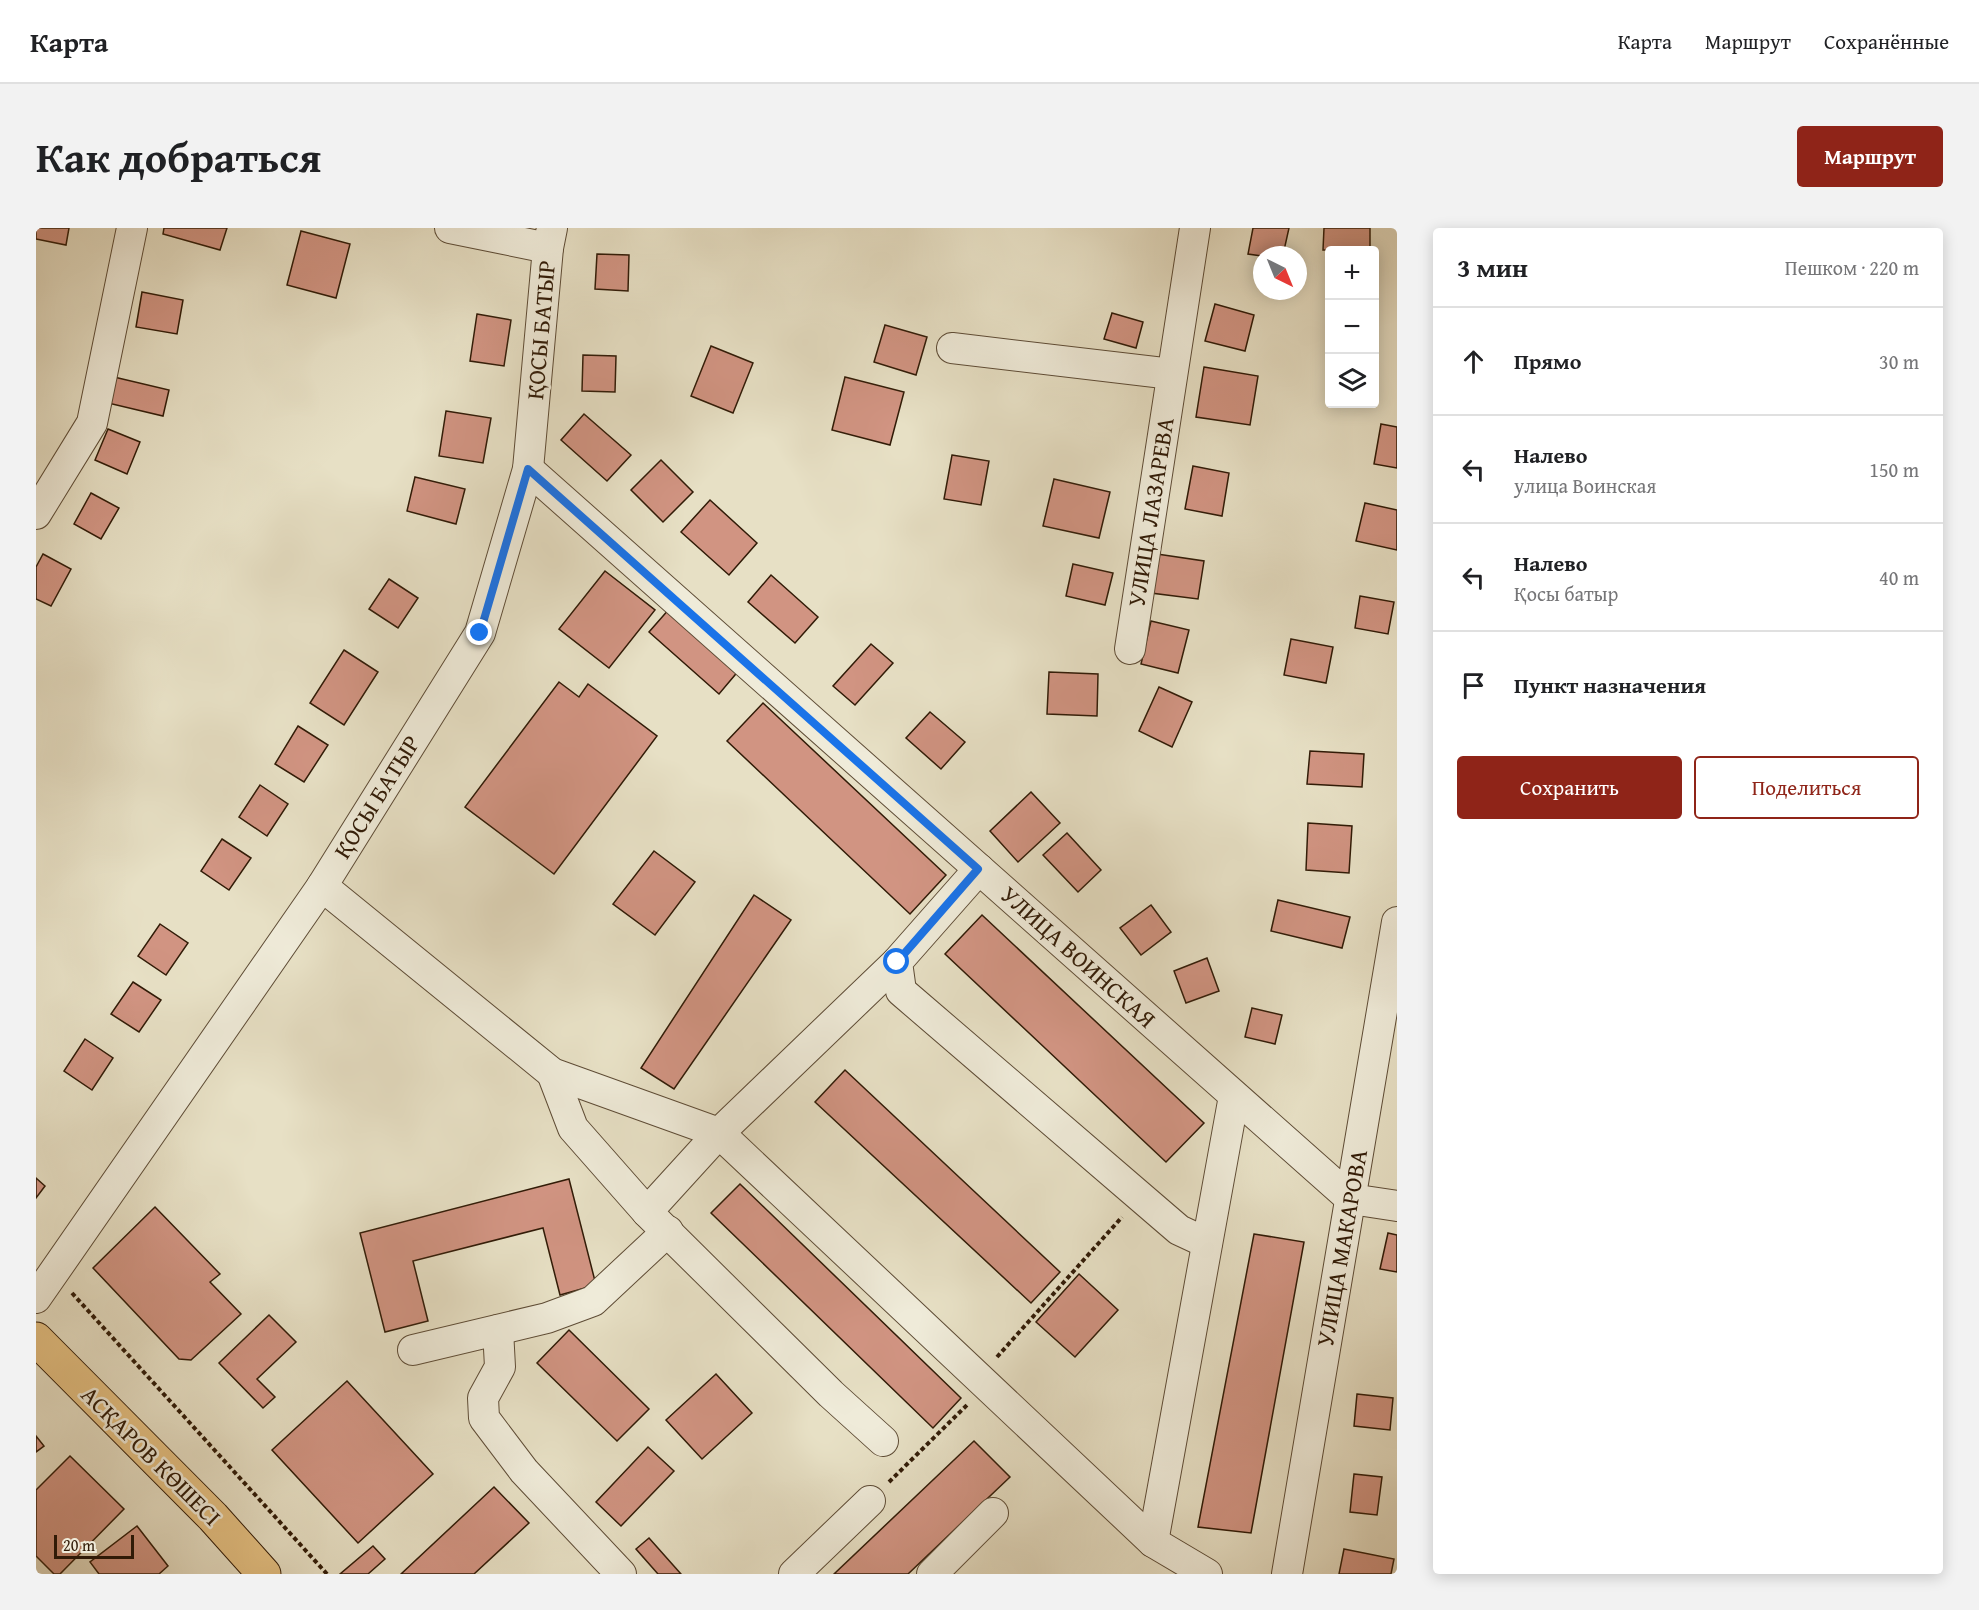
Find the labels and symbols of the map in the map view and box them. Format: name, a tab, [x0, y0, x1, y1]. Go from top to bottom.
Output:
north arrow	[1253, 246, 1307, 300]
street label: ҚОСЫ БАТЫР	[517, 259, 564, 401]
street label: УЛИЦА ЛАЗАРЕВА	[1118, 414, 1183, 609]
route end	[466, 619, 492, 645]
street label: ҚОСЫ БАТЫР	[325, 728, 428, 865]
street label: УЛИЦА ВОИНСКАЯ	[993, 877, 1164, 1036]
route start	[883, 948, 909, 974]
street label: УЛИЦА МАКАРОВА	[1307, 1146, 1376, 1349]
street label: АСҚАРОВ КӨШЕСІ	[73, 1378, 229, 1534]
scale bar	[54, 1532, 134, 1560]

